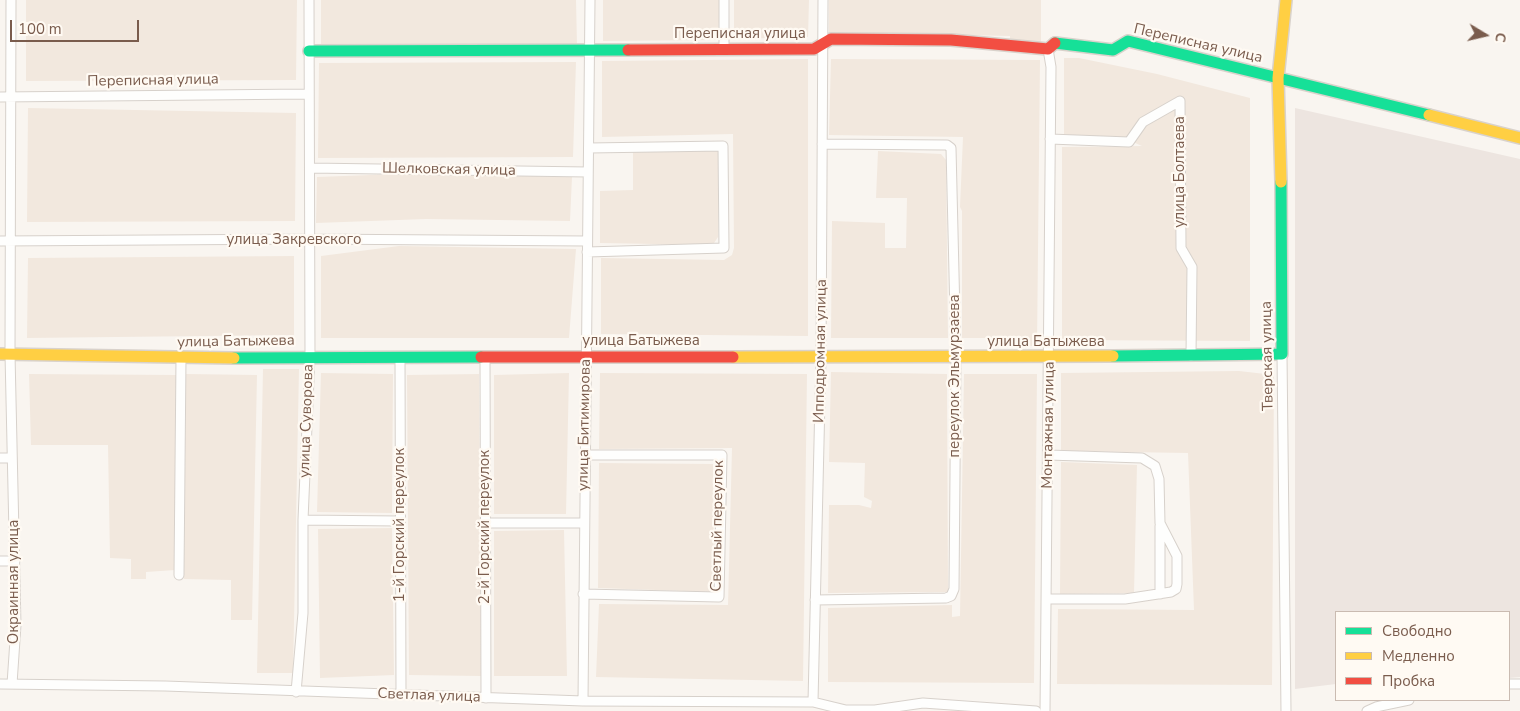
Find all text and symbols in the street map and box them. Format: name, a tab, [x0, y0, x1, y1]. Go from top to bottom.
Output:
scale bar	[12, 10, 141, 42]
north arrow	[1460, 10, 1510, 60]
text: 100 m	[18, 19, 62, 39]
street label: Переписная улица	[1132, 20, 1264, 68]
street label: Переписная улица	[674, 25, 806, 43]
text: С	[1490, 31, 1510, 44]
street label: Переписная улица	[87, 71, 219, 91]
street label: улица Болтаева	[1171, 116, 1189, 228]
street label: Шелковская улица	[382, 160, 516, 180]
street label: улица Закревского	[227, 231, 361, 249]
street label: Ипподромная улица	[811, 279, 831, 423]
street label: переулок Эльмурзаева	[946, 294, 964, 458]
street label: Тверская улица	[1258, 301, 1278, 411]
street label: улица Батыжева	[177, 332, 295, 352]
street label: улица Батыжева	[582, 332, 700, 350]
street label: улица Батыжева	[987, 333, 1105, 351]
street label: улица Битимирова	[575, 359, 595, 491]
street label: Монтажная улица	[1039, 361, 1059, 489]
street label: улица Суворова	[296, 364, 318, 478]
street label: 1-й Горский переулок	[391, 448, 409, 602]
street label: 2-й Горский переулок	[476, 450, 494, 604]
street label: Светлый переулок	[708, 460, 728, 592]
street label: Окраинная улица	[5, 520, 23, 644]
legend	[1335, 611, 1510, 701]
text: Свободно	[1382, 621, 1452, 641]
text: Медленно	[1382, 646, 1455, 666]
text: Пробка	[1382, 671, 1435, 691]
street label: Светлая улица	[377, 685, 481, 707]

